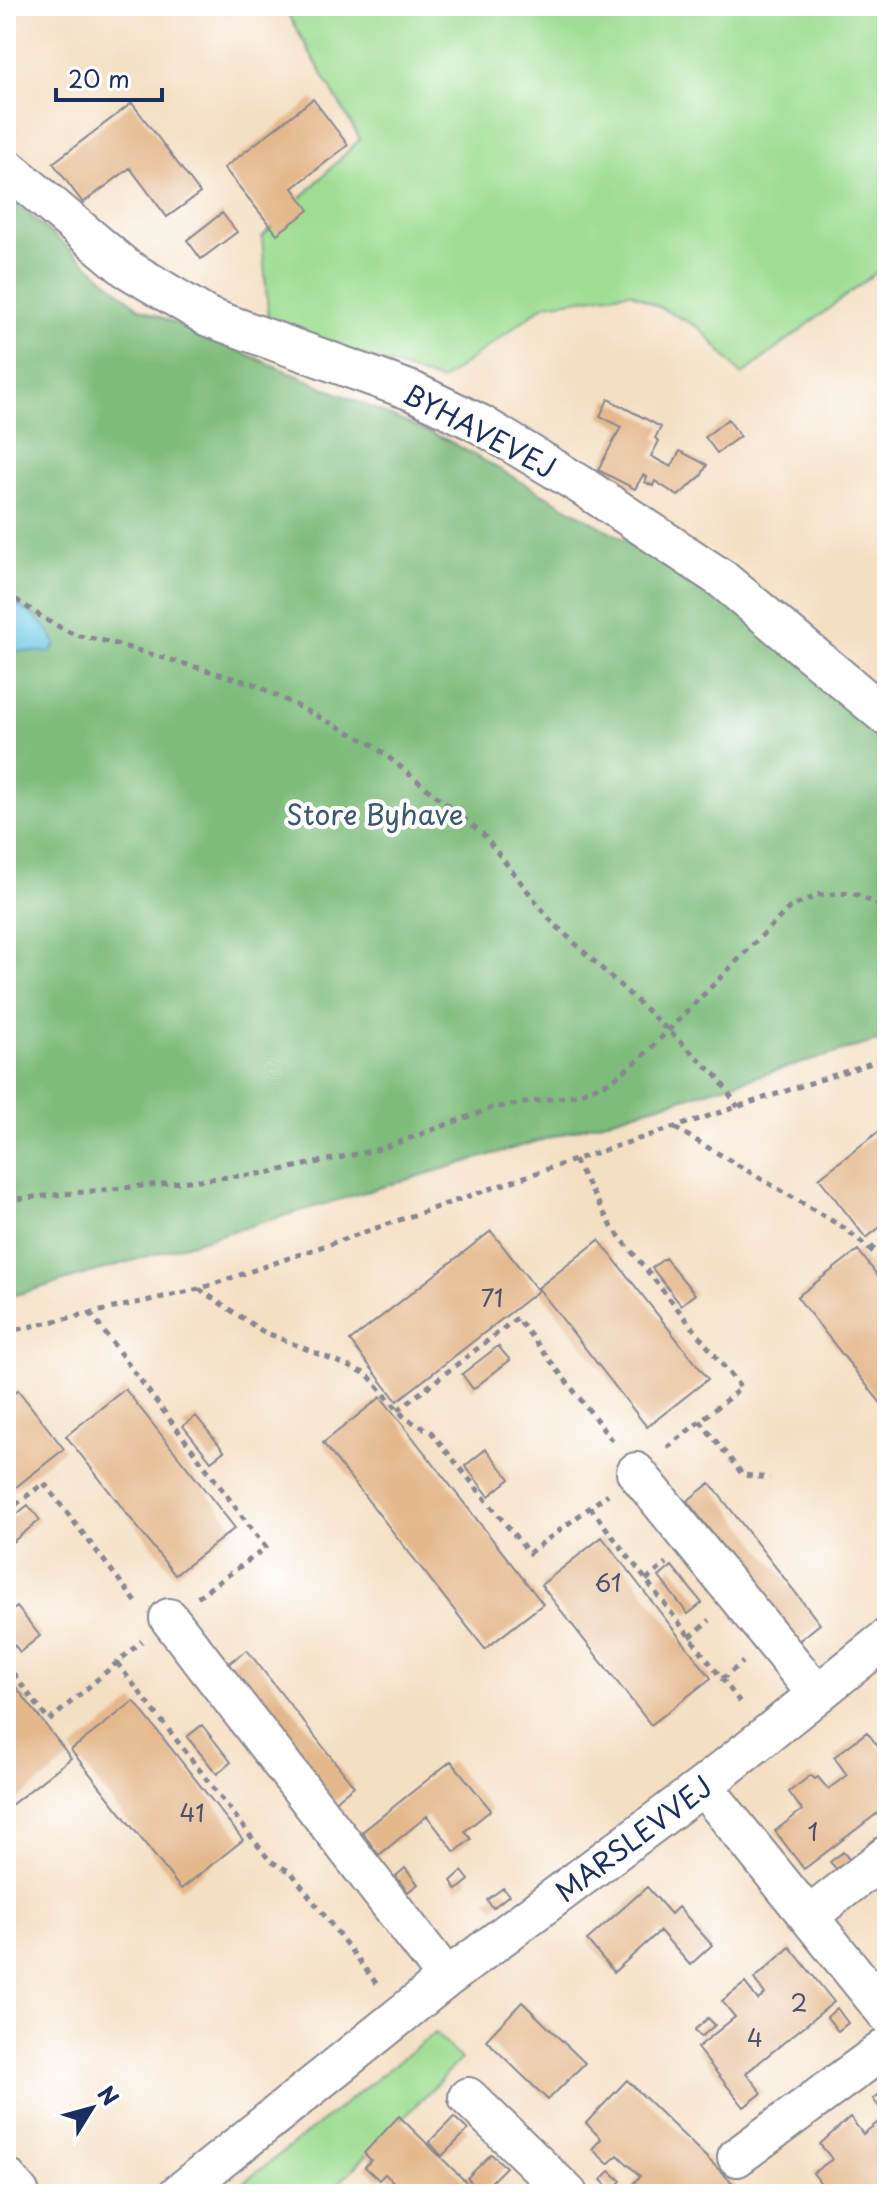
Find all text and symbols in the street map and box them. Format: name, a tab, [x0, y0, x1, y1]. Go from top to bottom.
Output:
scale bar	[56, 52, 162, 102]
text: 20 m	[68, 60, 130, 96]
street label: BYHAVEVEJ	[396, 372, 564, 488]
park label: Store Byhave	[286, 792, 464, 835]
house number: 71	[481, 1279, 503, 1315]
house number: 61	[595, 1564, 621, 1600]
street label: MARSLEVVEJ	[545, 1764, 721, 1912]
house number: 41	[179, 1794, 205, 1830]
house number: 1	[808, 1813, 818, 1849]
house number: 2	[791, 1984, 808, 2020]
house number: 4	[747, 2019, 763, 2055]
north arrow	[52, 2068, 132, 2148]
text: N	[91, 2078, 128, 2112]

